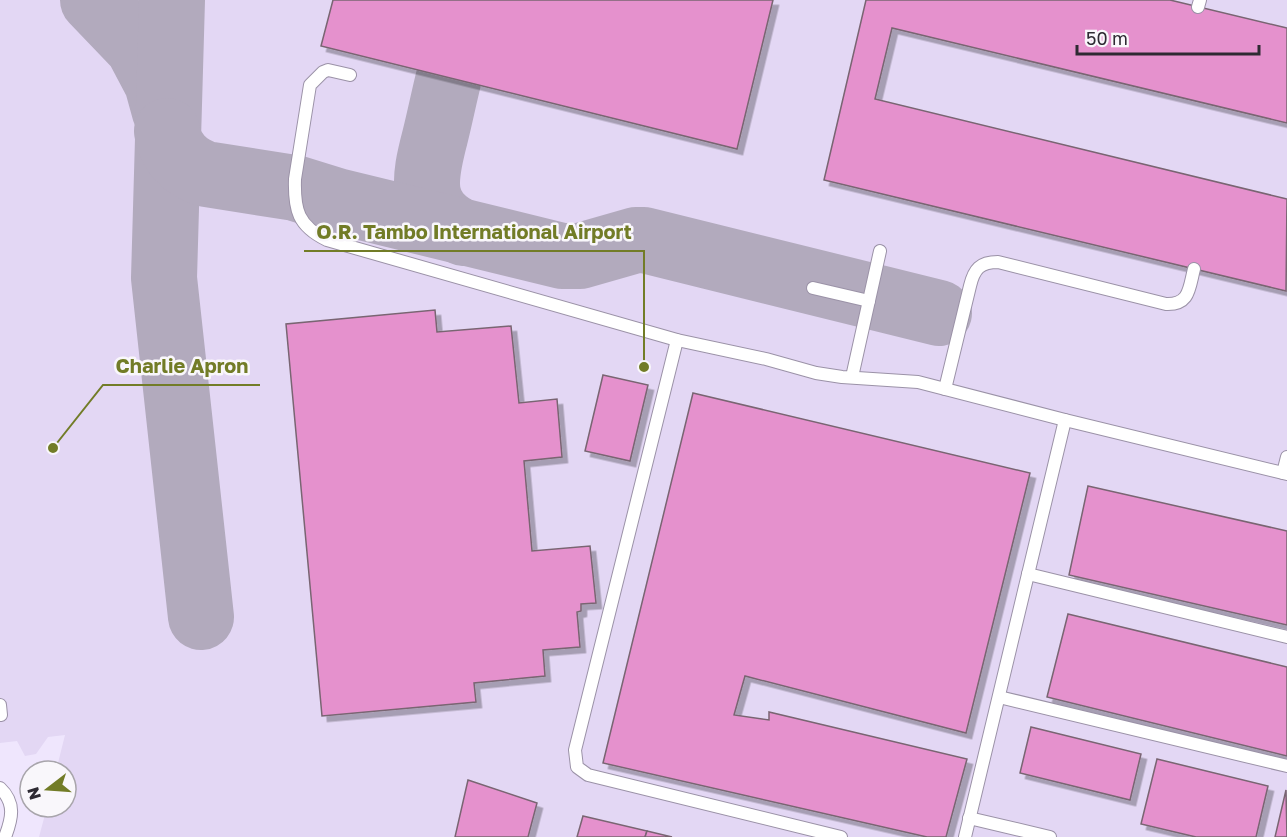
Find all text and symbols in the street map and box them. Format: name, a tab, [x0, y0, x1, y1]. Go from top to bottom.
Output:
scale bar	[1077, 18, 1258, 56]
text: 50 m	[1086, 27, 1128, 49]
callout: O.R. Tambo International Airport	[304, 213, 644, 251]
text: O.R. Tambo International Airport	[316, 219, 632, 243]
callout: Charlie Apron	[103, 347, 260, 385]
text: Charlie Apron	[116, 353, 248, 377]
north arrow	[18, 759, 78, 819]
text: N	[22, 785, 45, 802]

